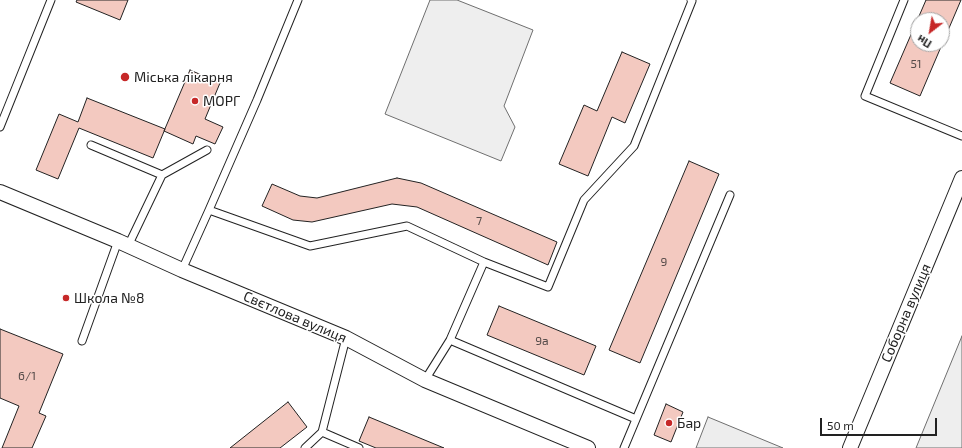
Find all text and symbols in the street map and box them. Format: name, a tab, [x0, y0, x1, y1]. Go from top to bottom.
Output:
north arrow	[910, 12, 950, 52]
text: Пн	[915, 33, 934, 51]
house number: 51	[910, 57, 922, 71]
place label: Міська лікарня	[134, 69, 233, 85]
marker: Міська лікарня	[119, 71, 131, 83]
place label: МОРГ	[203, 93, 240, 109]
marker: МОРГ	[190, 96, 200, 106]
house number: 7	[476, 214, 482, 228]
house number: 9	[661, 255, 667, 269]
street label: Соборна вулиця	[878, 261, 934, 365]
street label: Свєтлова вулиця	[241, 288, 349, 346]
place label: Школа №8	[74, 290, 145, 306]
marker: Школа №8	[61, 293, 71, 303]
house number: 9а	[535, 334, 549, 348]
house number: 6/1	[18, 369, 36, 383]
scale bar	[822, 410, 939, 436]
place label: Бар	[677, 415, 701, 431]
marker: Бар	[664, 418, 674, 428]
text: 50 m	[827, 418, 854, 432]

